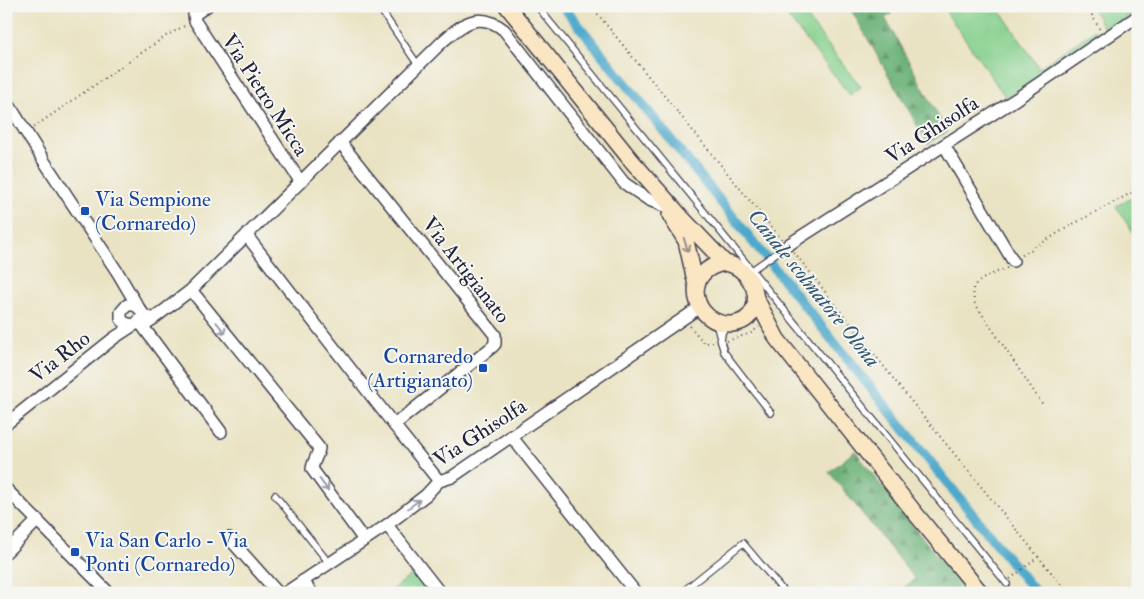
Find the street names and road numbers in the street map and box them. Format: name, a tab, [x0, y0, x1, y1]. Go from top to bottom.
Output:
street label: Via Pietro Micca	[215, 29, 315, 161]
street label: Via Ghisolfa	[880, 90, 984, 170]
street label: Via Artigianato	[416, 211, 516, 329]
street label: Via Rho	[24, 325, 96, 389]
street label: Via Ghisolfa	[428, 393, 532, 473]

